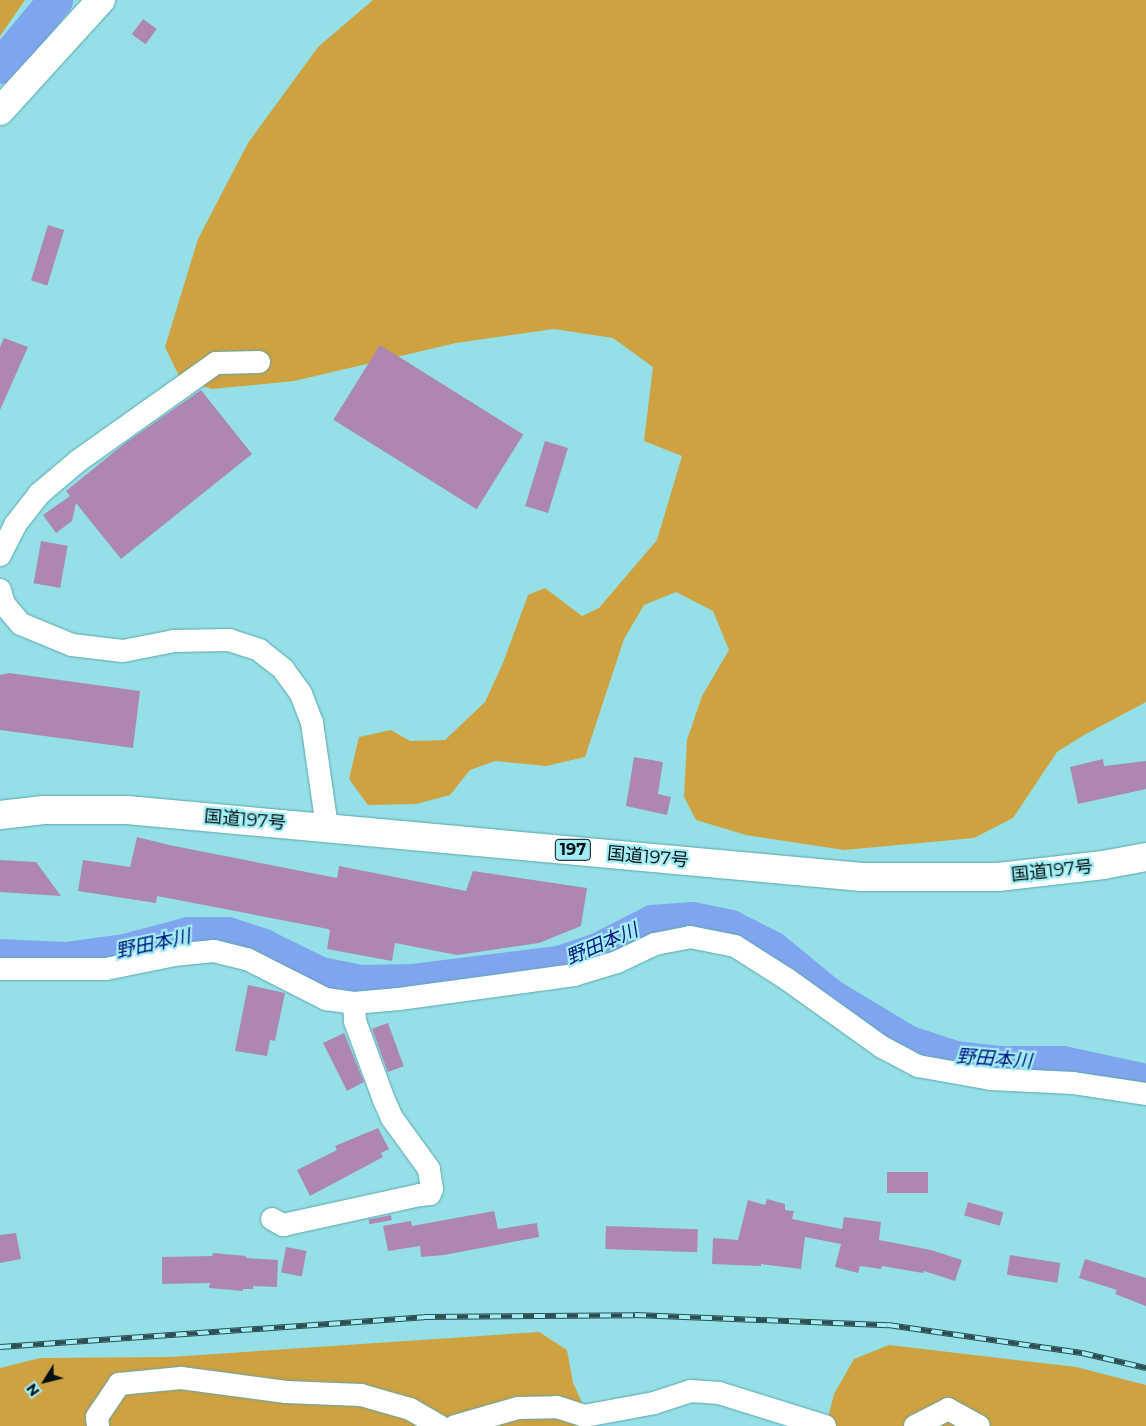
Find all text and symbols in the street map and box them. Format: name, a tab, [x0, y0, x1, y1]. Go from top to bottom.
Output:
street label: 国道197号	[203, 806, 287, 834]
road number: 197	[554, 836, 592, 864]
street label: 国道197号	[606, 843, 690, 871]
street label: 国道197号	[1010, 856, 1094, 886]
water label: 野田本川	[563, 919, 641, 969]
water label: 野田本川	[113, 925, 193, 963]
water label: 野田本川	[955, 1045, 1033, 1073]
north arrow	[20, 1356, 70, 1406]
text: N	[22, 1380, 43, 1400]

